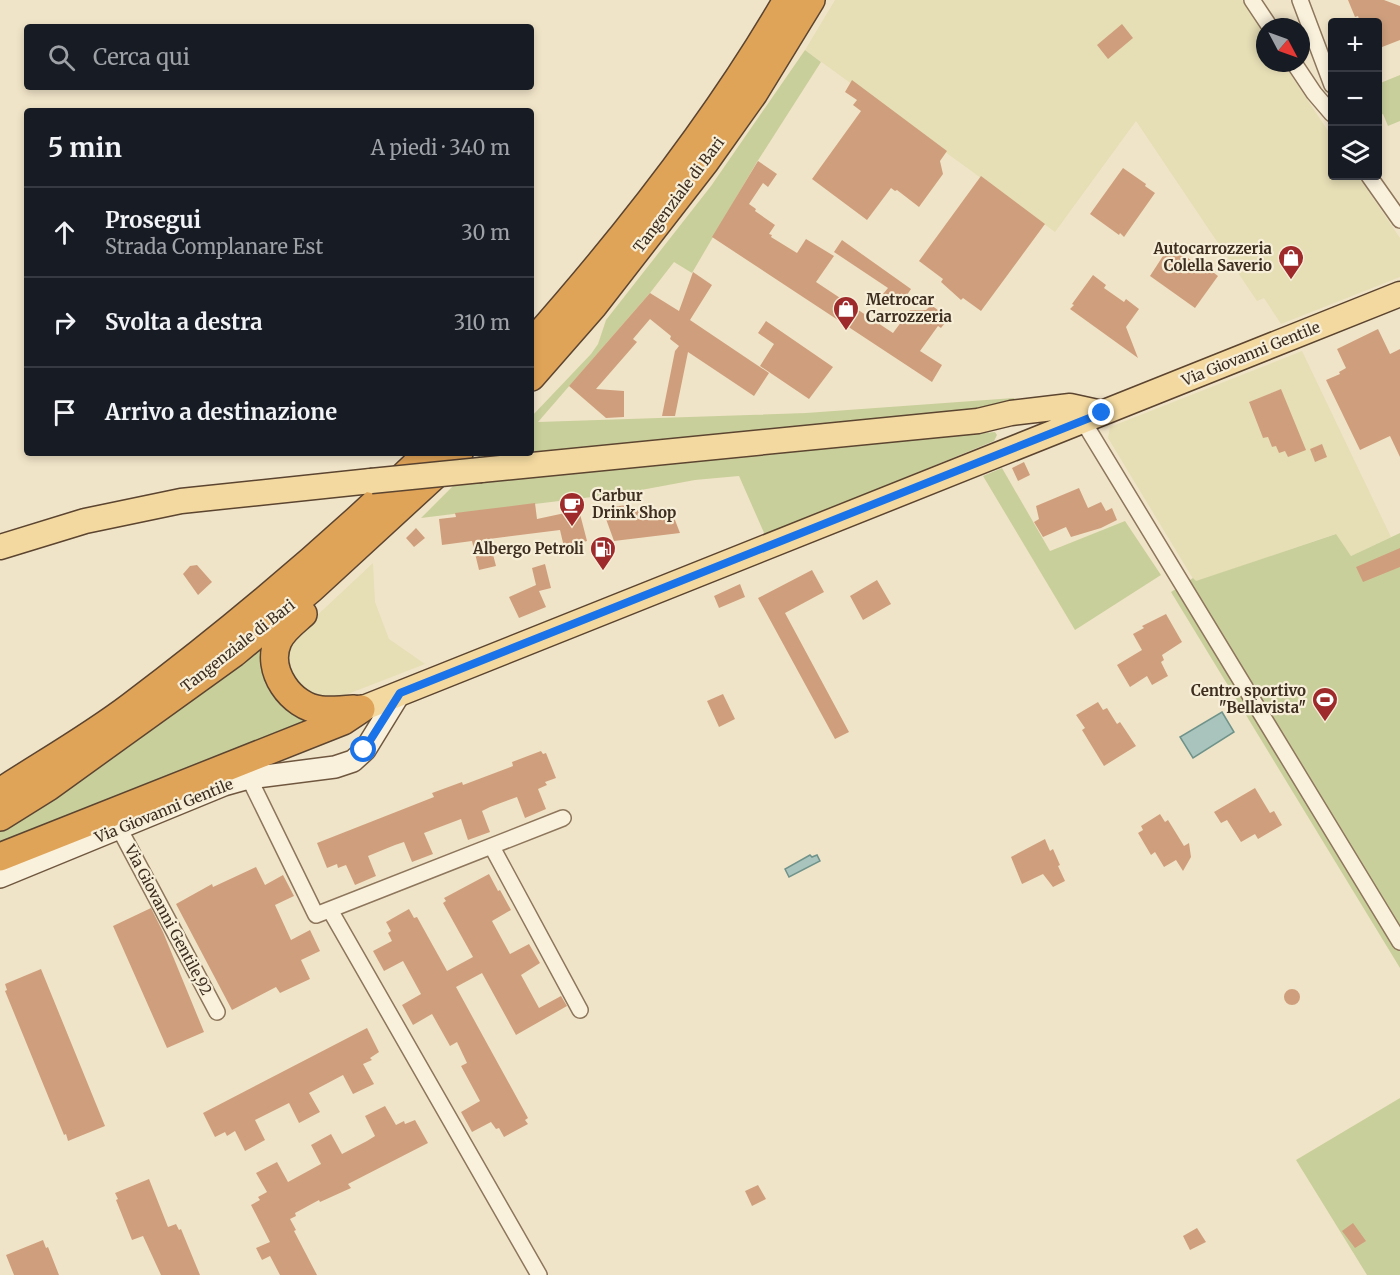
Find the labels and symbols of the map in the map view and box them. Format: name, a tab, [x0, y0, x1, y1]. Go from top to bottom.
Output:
north arrow	[1256, 18, 1310, 72]
street label: Tangenziale di Bari	[629, 133, 728, 256]
place label: Autocarrozzeria Colella Saverio	[1152, 239, 1273, 275]
shop icon: Autocarrozzeria Colella Saverio	[1276, 243, 1306, 281]
place label: Metrocar Carrozzeria	[866, 290, 953, 326]
shop icon: Metrocar Carrozzeria	[831, 294, 861, 332]
street label: Via Giovanni Gentile	[1178, 317, 1323, 390]
route end	[1088, 399, 1114, 425]
place label: Carbur Drink Shop	[592, 486, 677, 522]
cafe icon: Carbur Drink Shop	[557, 490, 587, 528]
fuel station icon: Albergo Petroli	[588, 534, 618, 572]
place label: Albergo Petroli	[472, 539, 584, 558]
street label: Tangenziale di Bari	[177, 595, 299, 696]
place label: Centro sportivo "Bellavista"	[1191, 681, 1306, 717]
sports icon: Centro sportivo "Bellavista"	[1310, 685, 1340, 723]
route start	[350, 736, 376, 762]
street label: Via Giovanni Gentile	[91, 774, 236, 847]
street label: Via Giovanni Gentile,92	[120, 840, 216, 998]

